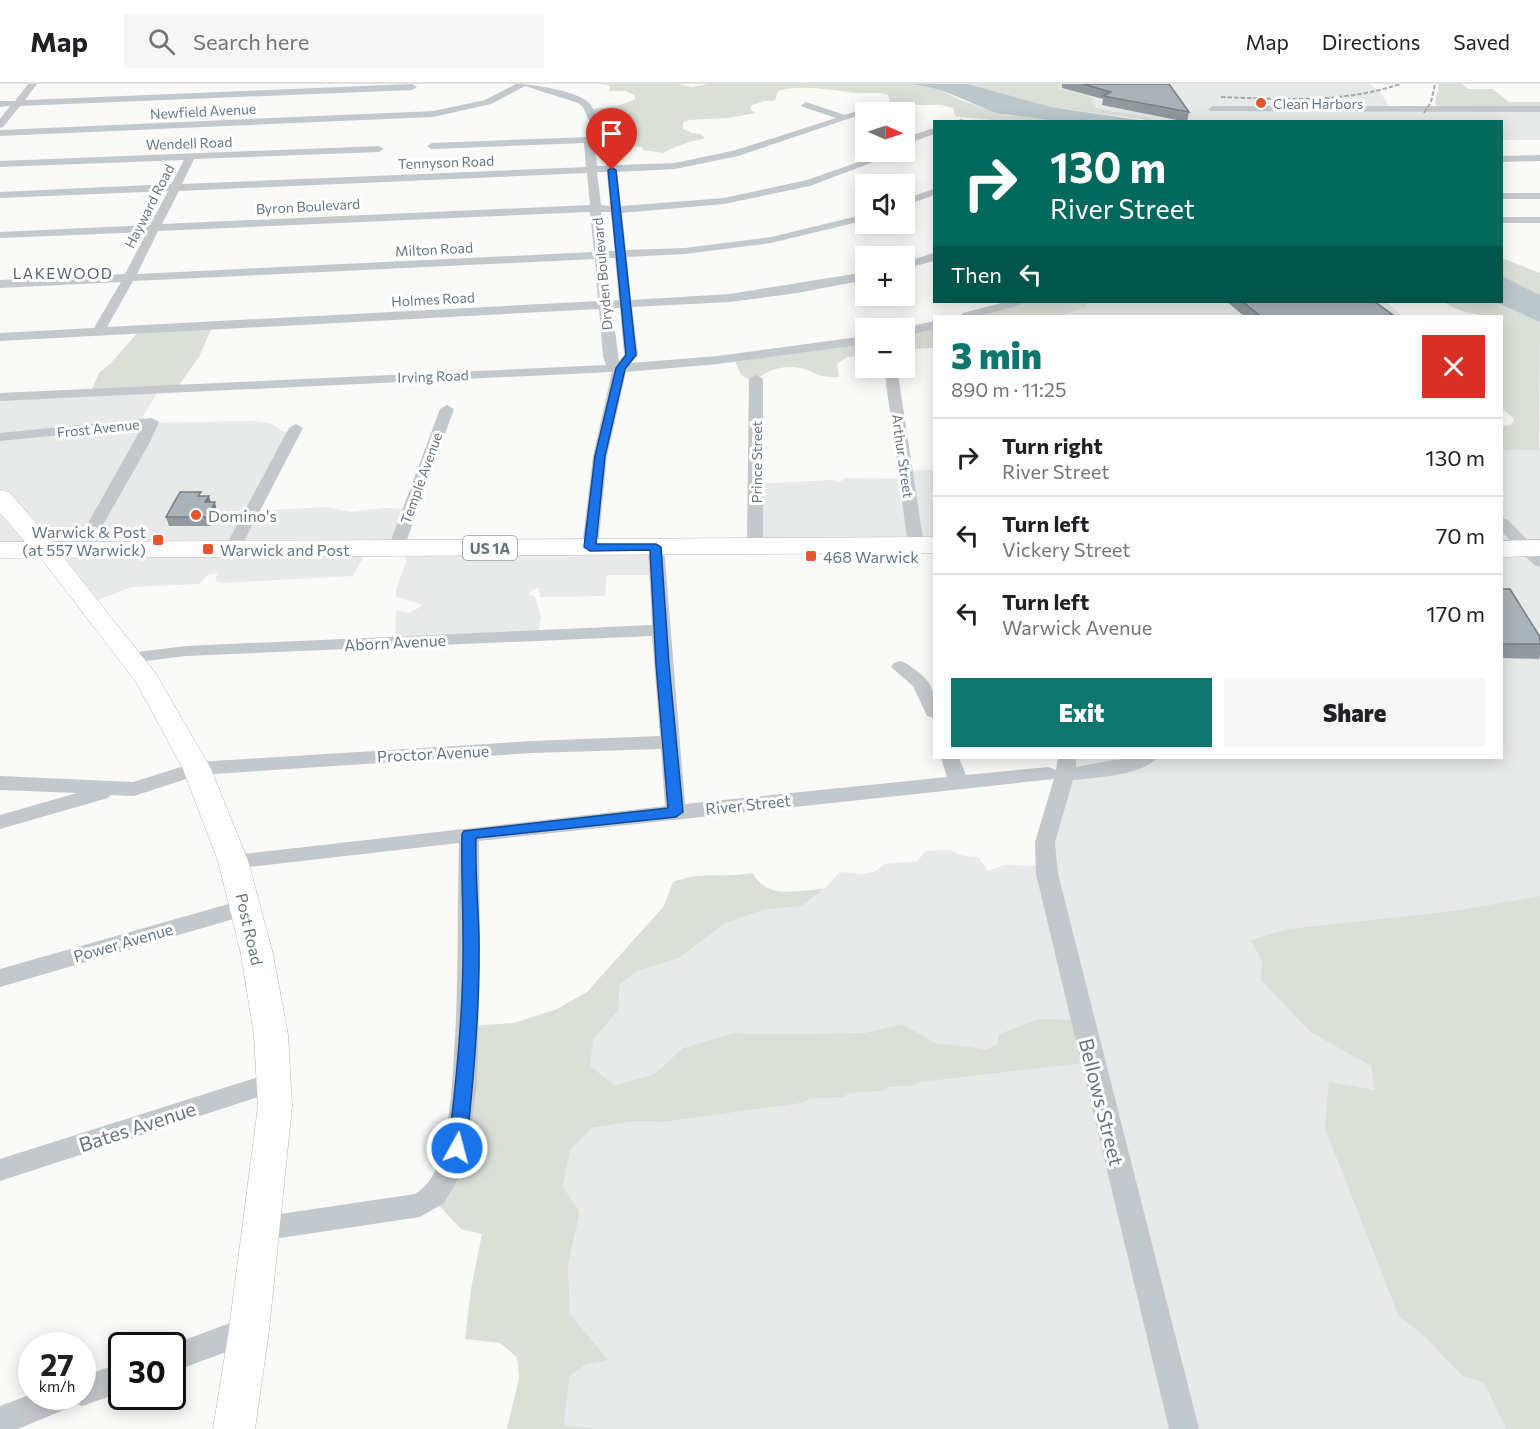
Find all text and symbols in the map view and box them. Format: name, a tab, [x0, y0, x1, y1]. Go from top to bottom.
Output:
search box	[124, 14, 544, 68]
text: Map	[30, 24, 88, 58]
icon: search	[145, 25, 178, 58]
text: Search here	[193, 28, 309, 55]
text: Map	[1246, 29, 1289, 54]
text: Directions	[1322, 29, 1420, 54]
text: Saved	[1453, 29, 1510, 54]
place label: Clean Harbors	[1273, 95, 1363, 112]
marker: Clean Harbors	[1254, 96, 1268, 110]
street label: Newfield Avenue	[149, 100, 257, 122]
north arrow	[855, 102, 915, 162]
map controls	[855, 102, 915, 378]
pin	[586, 108, 637, 170]
icon: arrive	[595, 117, 628, 150]
street label: Wendell Road	[145, 133, 233, 153]
text: 130 m	[1050, 140, 1166, 192]
icon: right	[951, 144, 1029, 222]
street label: Tennyson Road	[397, 152, 495, 172]
street label: Hayward Road	[121, 161, 177, 251]
button: sound	[855, 174, 915, 234]
text: River Street	[1050, 192, 1195, 225]
street label: Byron Boulevard	[255, 195, 361, 217]
street label: Dryden Boulevard	[589, 217, 615, 331]
street label: Milton Road	[395, 238, 473, 260]
button: +	[855, 246, 915, 306]
icon: left	[1014, 258, 1047, 291]
text: Then	[951, 261, 1002, 288]
district label: LAKEWOOD	[13, 264, 113, 282]
street label: Holmes Road	[391, 288, 475, 310]
button: −	[855, 318, 915, 378]
text: 3 min	[951, 332, 1042, 376]
button: close	[1422, 335, 1485, 398]
street label: Irving Road	[397, 366, 469, 386]
text: 890 m · 11:25	[951, 377, 1066, 401]
street label: Arthur Street	[889, 413, 917, 499]
street label: Frost Avenue	[56, 415, 140, 441]
street label: Prince Street	[748, 420, 765, 503]
street label: Temple Avenue	[397, 430, 445, 526]
text: Turn right	[1002, 432, 1103, 459]
icon: right	[951, 441, 984, 474]
text: 130 m	[1425, 444, 1485, 471]
text: River Street	[1002, 459, 1109, 483]
place label: Domino's	[208, 506, 277, 525]
marker: Domino's	[189, 508, 203, 522]
text: Turn left	[1002, 510, 1089, 537]
icon: left	[951, 519, 984, 552]
place label: Warwick & Post (at 557 Warwick)	[22, 522, 146, 559]
text: 70 m	[1436, 522, 1485, 549]
marker: Warwick & Post (at 557 Warwick)	[151, 533, 165, 547]
road number: US 1A	[463, 536, 517, 560]
text: Vickery Street	[1002, 537, 1130, 561]
place label: Warwick and Post	[220, 540, 350, 559]
marker: Warwick and Post	[201, 542, 215, 556]
place label: 468 Warwick	[823, 547, 919, 566]
marker: 468 Warwick	[804, 549, 818, 563]
text: Turn left	[1002, 588, 1089, 615]
icon: left	[951, 597, 984, 630]
text: 170 m	[1426, 600, 1485, 627]
text: Warwick Avenue	[1002, 615, 1152, 639]
street label: Aborn Avenue	[344, 630, 446, 654]
button: Exit	[951, 678, 1212, 747]
button: Share	[1224, 678, 1485, 747]
street label: Proctor Avenue	[376, 741, 490, 765]
street label: River Street	[704, 790, 792, 818]
street label: Post Road	[232, 891, 268, 967]
street label: Power Avenue	[71, 919, 175, 965]
street label: Bellows Street	[1075, 1036, 1129, 1168]
street label: Bates Avenue	[75, 1096, 199, 1156]
position arrow	[425, 1116, 489, 1180]
speed limit sign: 30	[108, 1332, 186, 1410]
text: 27	[40, 1345, 74, 1382]
text: km/h	[39, 1377, 75, 1395]

